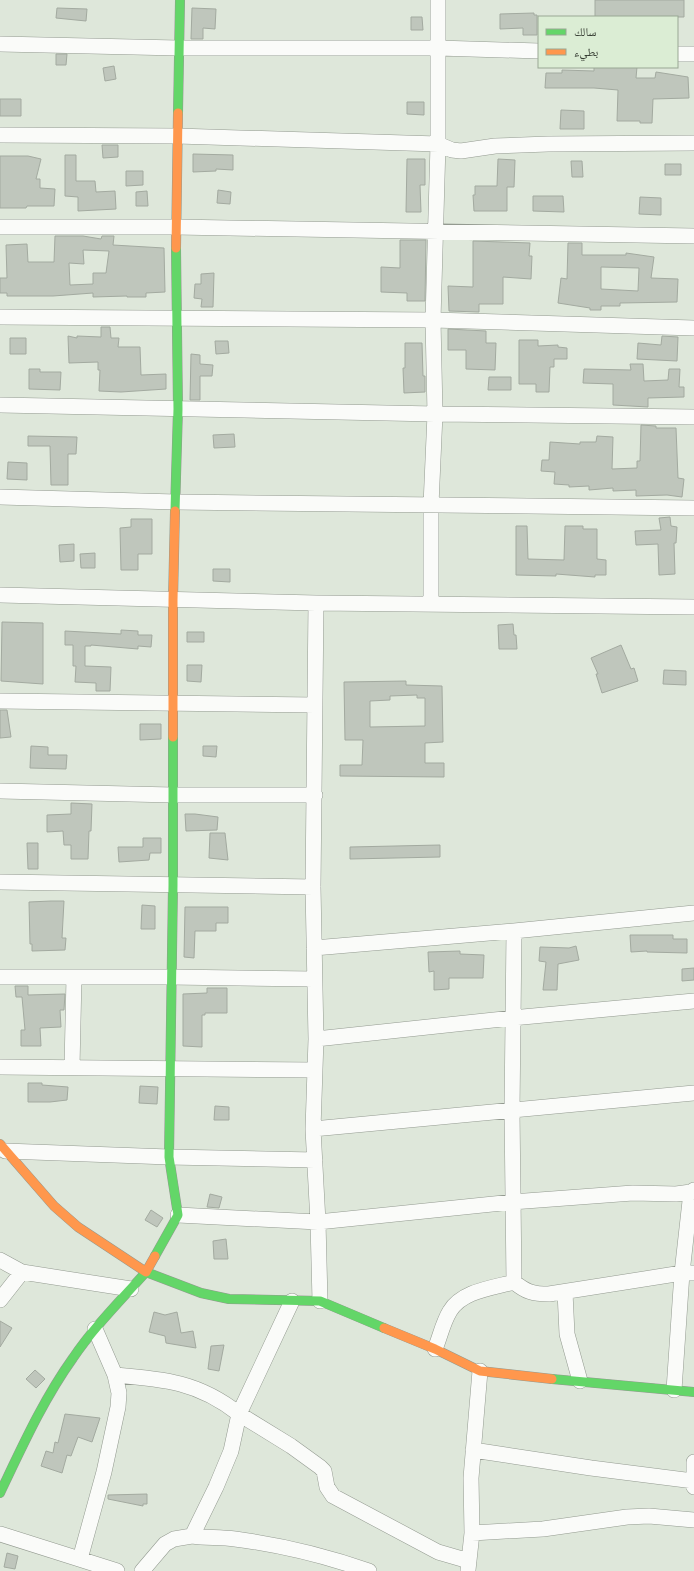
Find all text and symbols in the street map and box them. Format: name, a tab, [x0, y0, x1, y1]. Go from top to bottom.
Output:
legend	[538, 16, 678, 68]
text: سالك	[574, 24, 596, 39]
text: بطيء	[574, 44, 598, 62]

